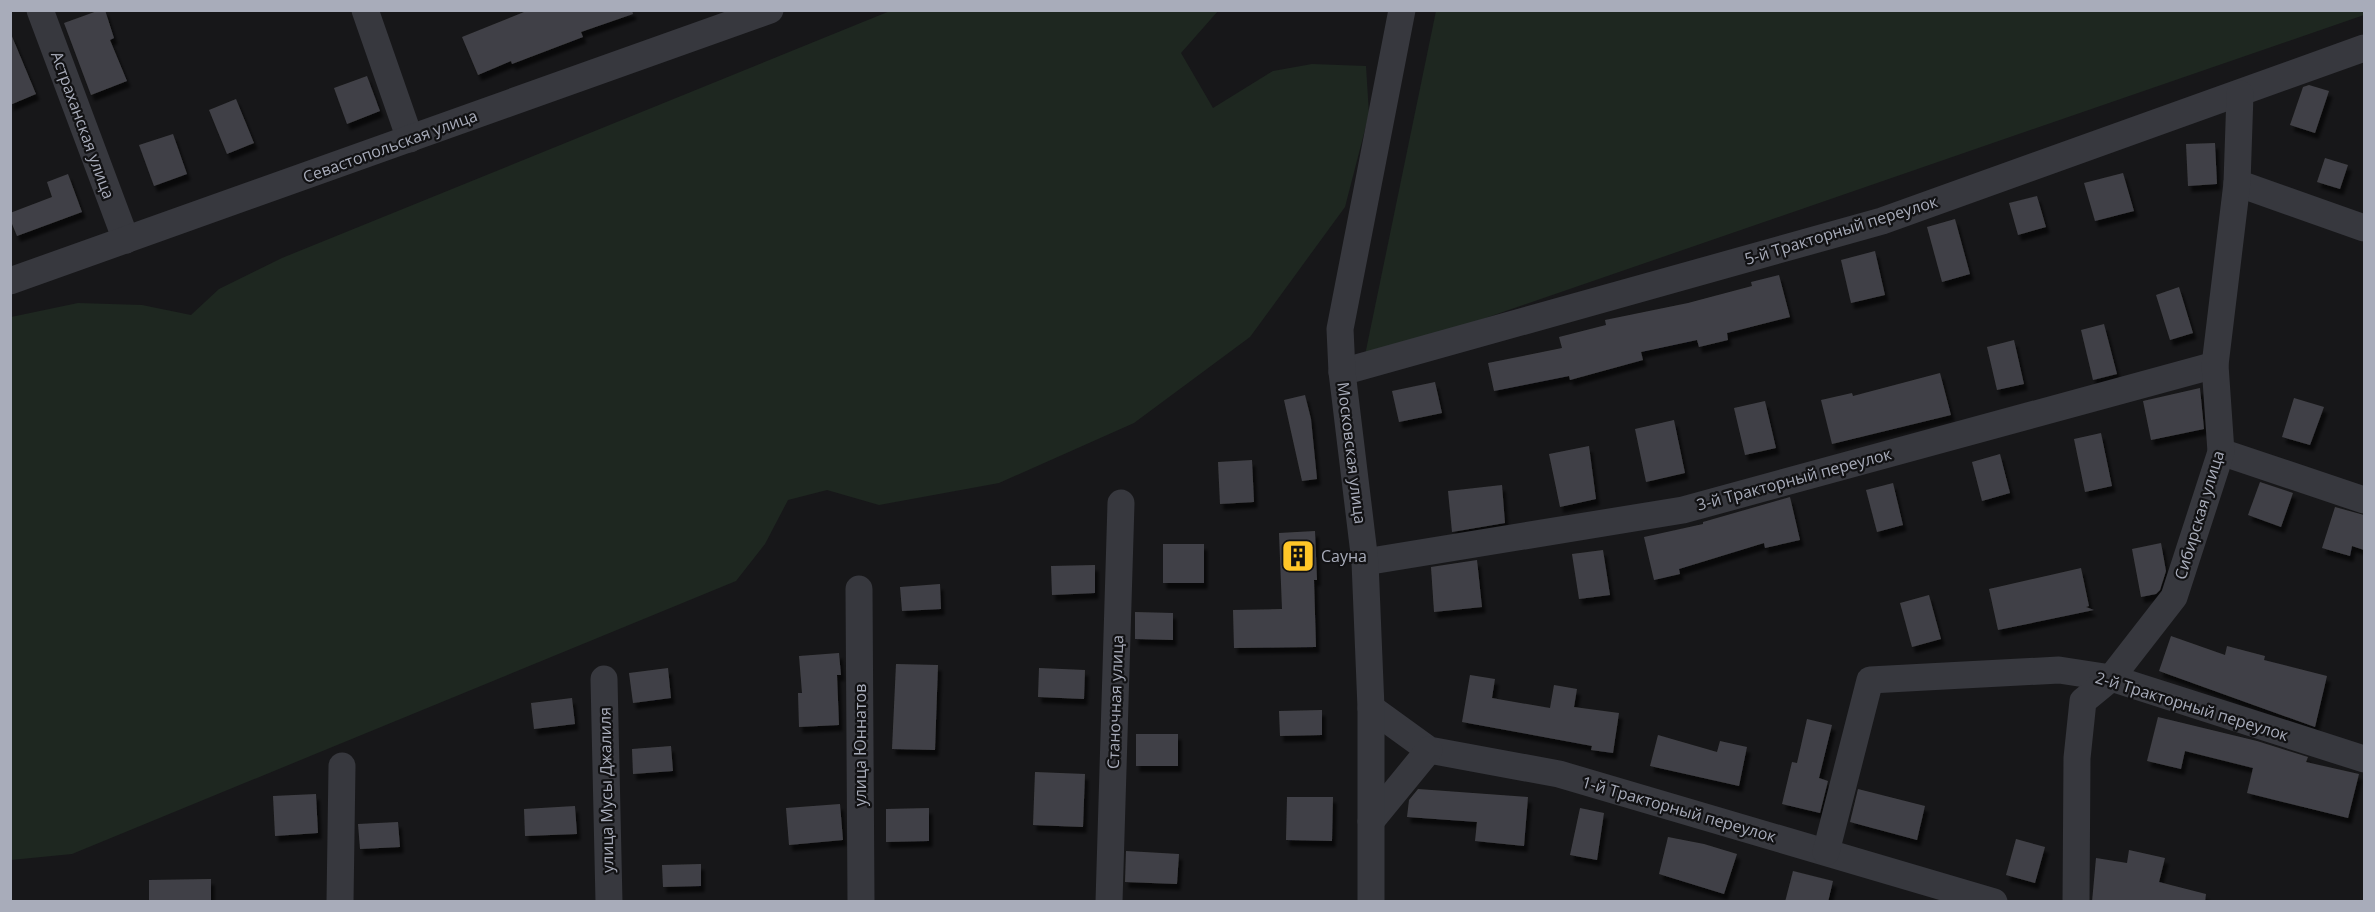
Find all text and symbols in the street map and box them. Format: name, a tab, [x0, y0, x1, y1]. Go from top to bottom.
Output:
street label: Астраханская улица	[46, 48, 120, 202]
street label: Севастопольская улица	[300, 104, 480, 188]
street label: 5-й Тракторный переулок	[1742, 190, 1941, 270]
street label: Московская улица	[1332, 381, 1372, 525]
street label: 3-й Тракторный переулок	[1694, 442, 1895, 516]
street label: Сибирская улица	[2169, 448, 2229, 582]
building icon: Сауна	[1280, 538, 1316, 574]
place label: Сауна	[1321, 545, 1367, 567]
street label: Станочная улица	[1102, 635, 1128, 769]
street label: 2-й Тракторный переулок	[2093, 666, 2292, 746]
street label: улица Юннатов	[849, 684, 871, 806]
street label: улица Мусы Джалиля	[594, 707, 618, 873]
street label: 1-й Тракторный переулок	[1579, 771, 1779, 847]

